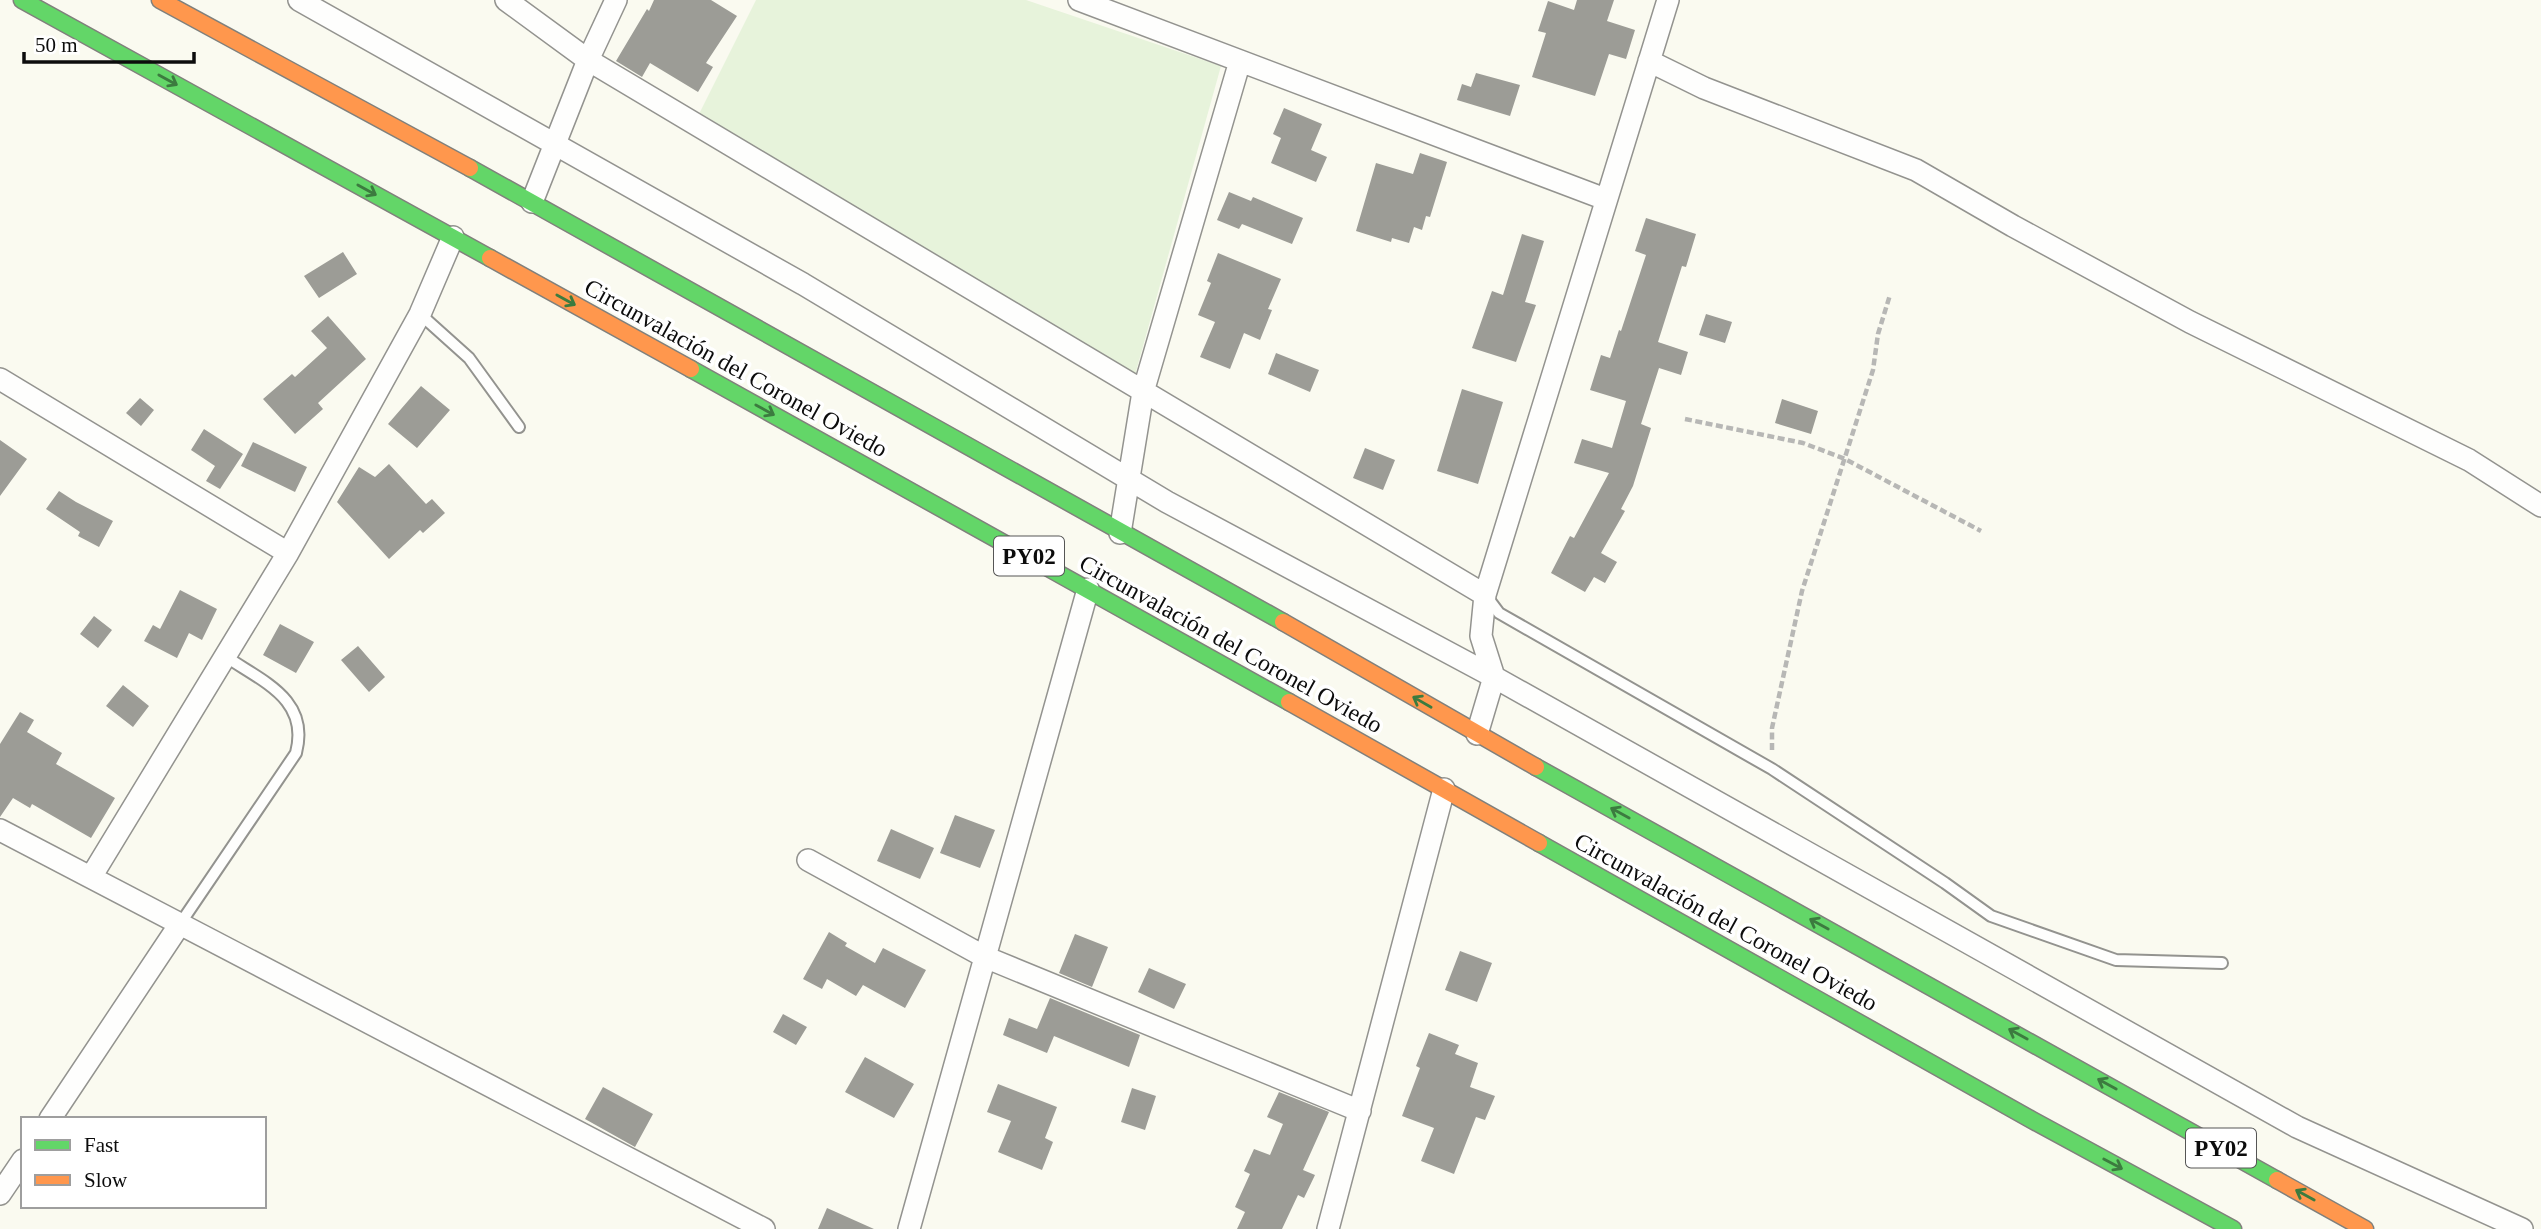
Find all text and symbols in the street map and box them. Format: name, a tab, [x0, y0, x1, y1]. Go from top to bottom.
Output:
scale bar	[24, 21, 194, 65]
text: 50 m	[35, 33, 78, 57]
one-way arrow	[157, 73, 177, 87]
one-way arrow	[356, 184, 377, 197]
street label: Circunvalación del Coronel Oviedo	[580, 274, 892, 462]
one-way arrow	[555, 294, 576, 307]
one-way arrow	[754, 404, 775, 417]
road number: PY02	[994, 536, 1064, 576]
street label: Circunvalación del Coronel Oviedo	[1075, 550, 1387, 738]
one-way arrow	[1412, 695, 1432, 709]
one-way arrow	[1610, 806, 1631, 819]
street label: Circunvalación del Coronel Oviedo	[1570, 828, 1882, 1016]
one-way arrow	[1809, 917, 1830, 930]
one-way arrow	[2008, 1027, 2029, 1040]
one-way arrow	[2097, 1077, 2118, 1090]
legend	[21, 1117, 266, 1208]
road number: PY02	[2186, 1128, 2256, 1168]
text: Fast	[84, 1133, 119, 1157]
one-way arrow	[2102, 1158, 2123, 1171]
text: Slow	[84, 1168, 128, 1192]
one-way arrow	[2295, 1188, 2316, 1201]

